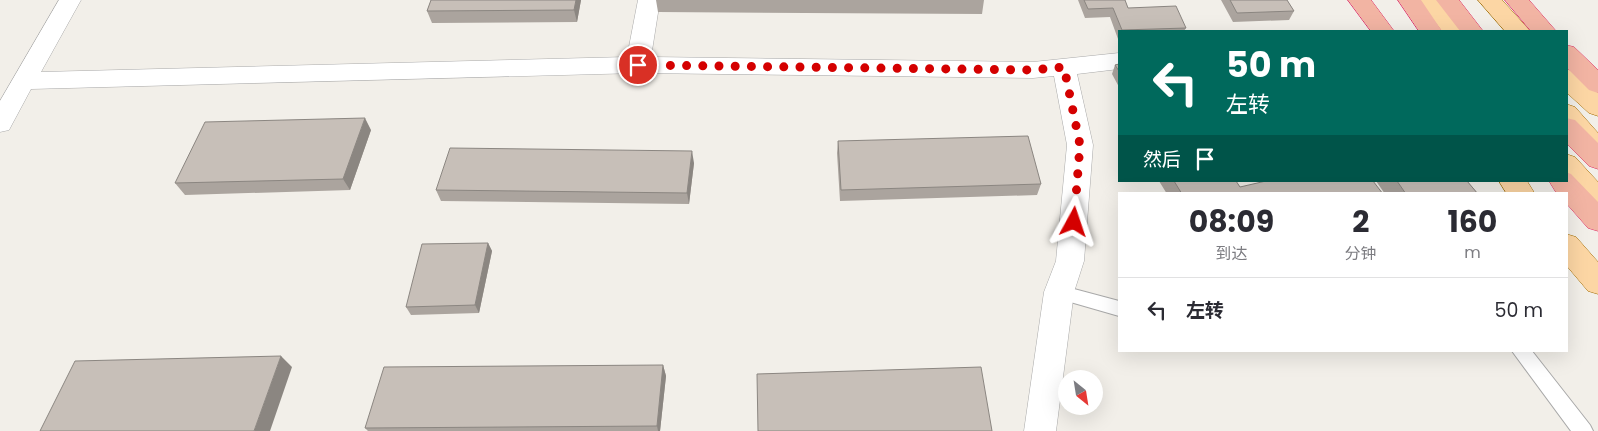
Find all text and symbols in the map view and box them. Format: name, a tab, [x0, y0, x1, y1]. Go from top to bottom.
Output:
text: 50 m	[1226, 40, 1316, 89]
pin	[617, 44, 659, 86]
icon: left	[1143, 50, 1208, 115]
icon: arrive	[624, 51, 652, 79]
text: 左转	[1226, 89, 1270, 120]
icon: arrive	[1191, 145, 1219, 173]
text: 然后	[1143, 146, 1181, 173]
position arrow	[1047, 195, 1099, 247]
text: 08:09	[1189, 200, 1274, 243]
text: 2	[1352, 200, 1369, 243]
text: 160	[1447, 200, 1497, 243]
text: m	[1464, 241, 1481, 264]
text: 到达	[1215, 242, 1247, 265]
text: 分钟	[1345, 242, 1377, 265]
icon: left	[1143, 296, 1171, 324]
text: 左转	[1186, 297, 1224, 324]
text: 50 m	[1494, 297, 1543, 324]
north arrow	[1058, 370, 1102, 415]
map controls	[1058, 370, 1103, 415]

